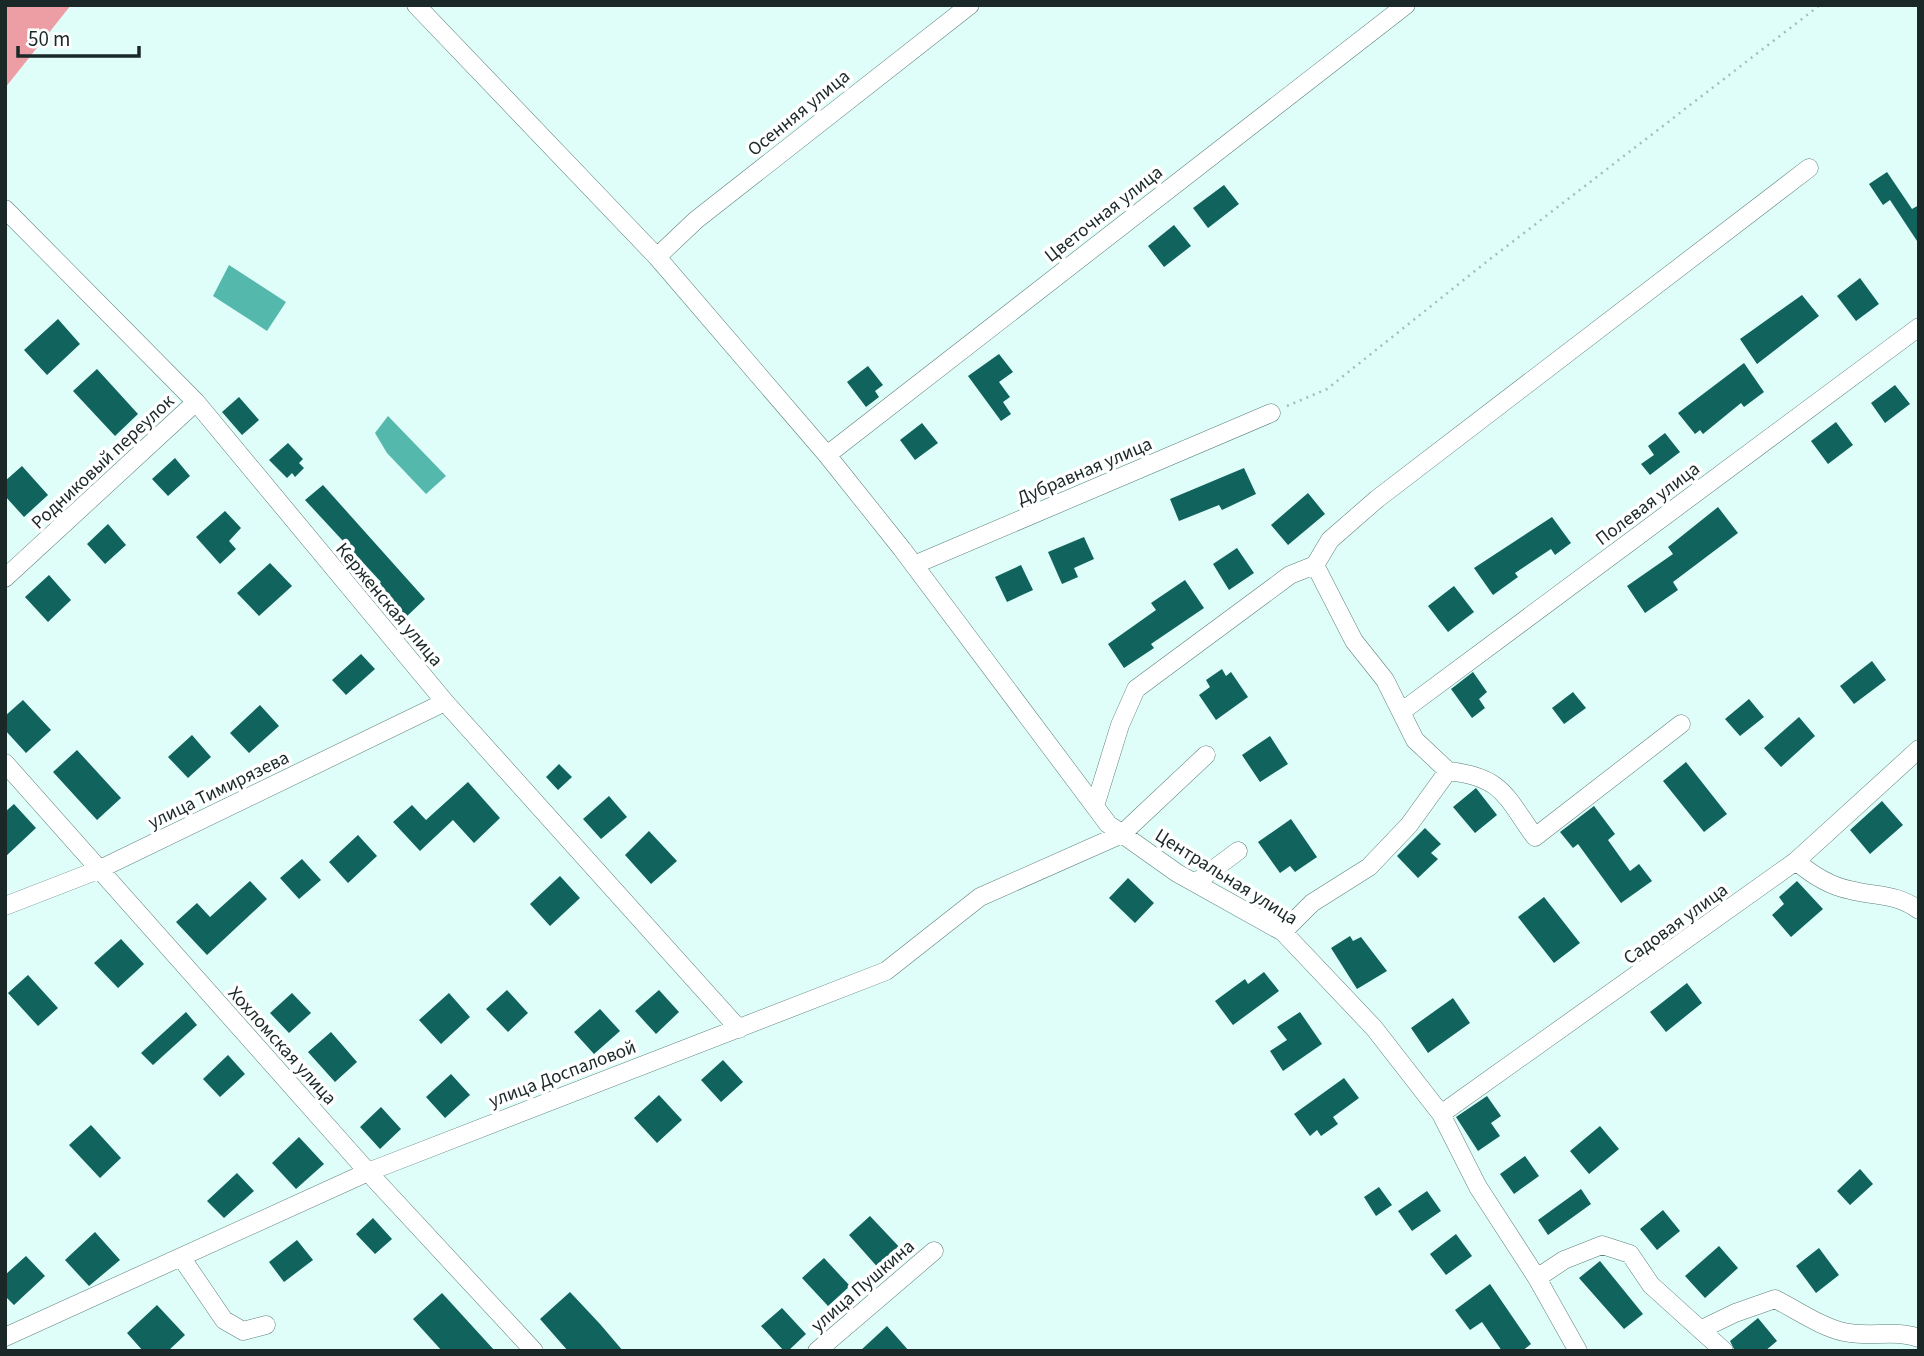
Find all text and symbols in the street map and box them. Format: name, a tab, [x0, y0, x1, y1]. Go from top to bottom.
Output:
scale bar	[18, 14, 138, 58]
text: 50 m	[28, 24, 70, 54]
street label: Осенняя улица	[742, 63, 856, 163]
street label: Цветочная улица	[1039, 159, 1169, 269]
street label: Родниковый переулок	[25, 388, 181, 536]
street label: Дубравная улица	[1013, 431, 1156, 512]
street label: Полевая улица	[1590, 456, 1706, 552]
street label: Керженская улица	[329, 537, 449, 673]
street label: улица Тимирязева	[144, 744, 294, 836]
street label: Центральная улица	[1149, 822, 1303, 932]
street label: Садовая улица	[1618, 877, 1734, 971]
street label: Хохломская улица	[221, 981, 343, 1111]
street label: улица Доспаловой	[485, 1034, 640, 1115]
street label: улица Пушкина	[805, 1234, 921, 1339]

